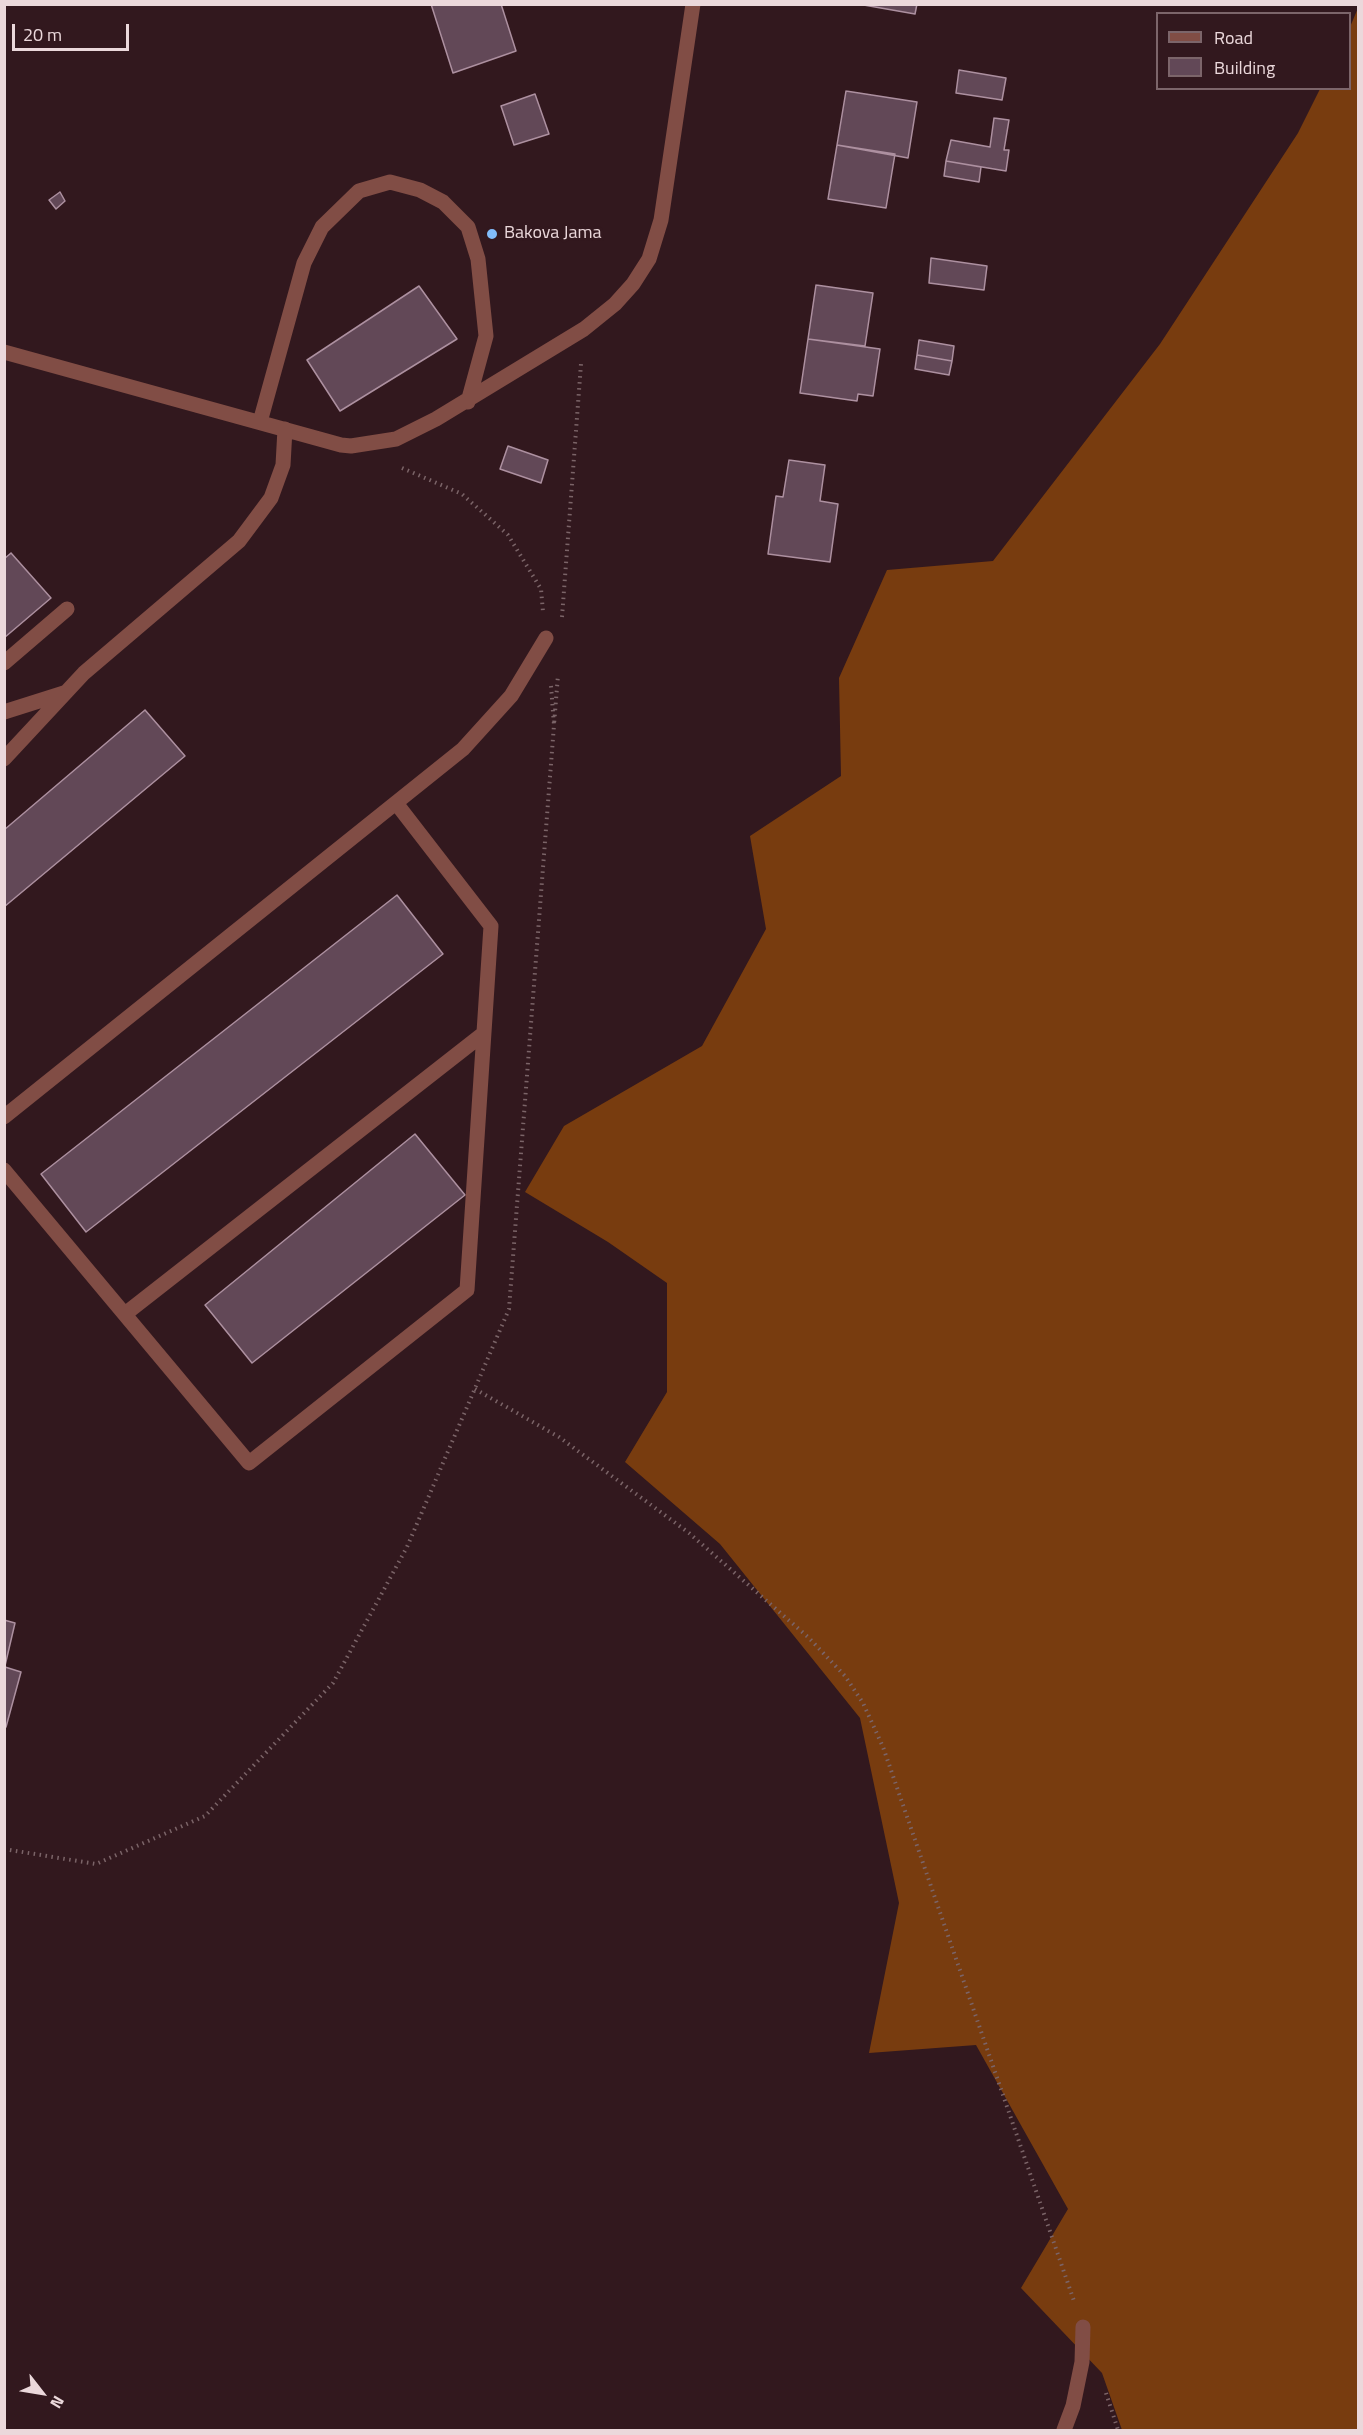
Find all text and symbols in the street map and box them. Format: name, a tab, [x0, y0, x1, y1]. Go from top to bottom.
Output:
scale bar	[15, 12, 132, 50]
legend	[1156, 12, 1351, 90]
text: 20 m	[23, 21, 62, 48]
text: Road	[1214, 24, 1253, 51]
text: Building	[1214, 54, 1275, 81]
place label: Bakova Jama	[504, 223, 602, 245]
marker: Bakova Jama	[485, 227, 499, 241]
north arrow	[12, 2363, 72, 2423]
text: N	[44, 2391, 71, 2413]

